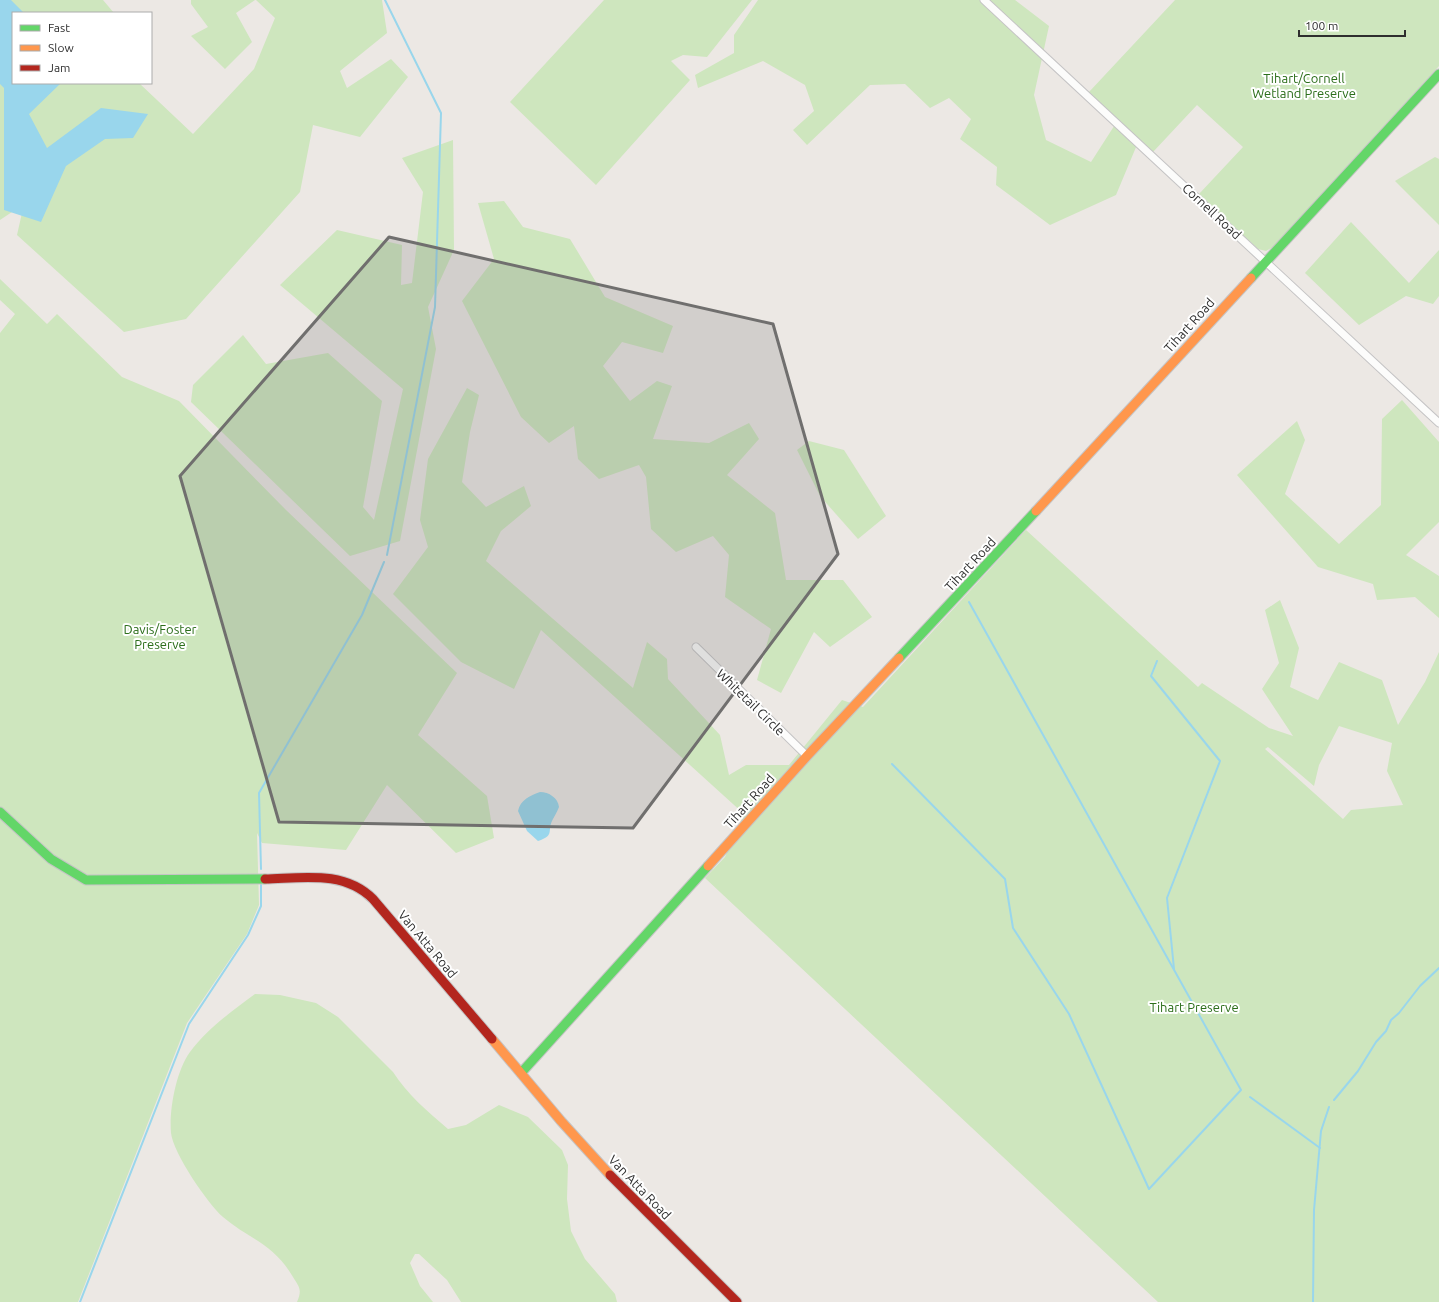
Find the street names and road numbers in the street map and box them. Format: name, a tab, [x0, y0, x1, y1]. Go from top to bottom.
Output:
street label: Cornell Road	[1180, 180, 1244, 242]
street label: Tihart Road	[1161, 295, 1217, 355]
street label: Tihart Road	[942, 534, 998, 594]
street label: Whitetail Circle	[714, 666, 788, 738]
street label: Tihart Road	[721, 771, 777, 831]
street label: Van Atta Road	[396, 908, 460, 980]
street label: Van Atta Road	[606, 1152, 674, 1222]

